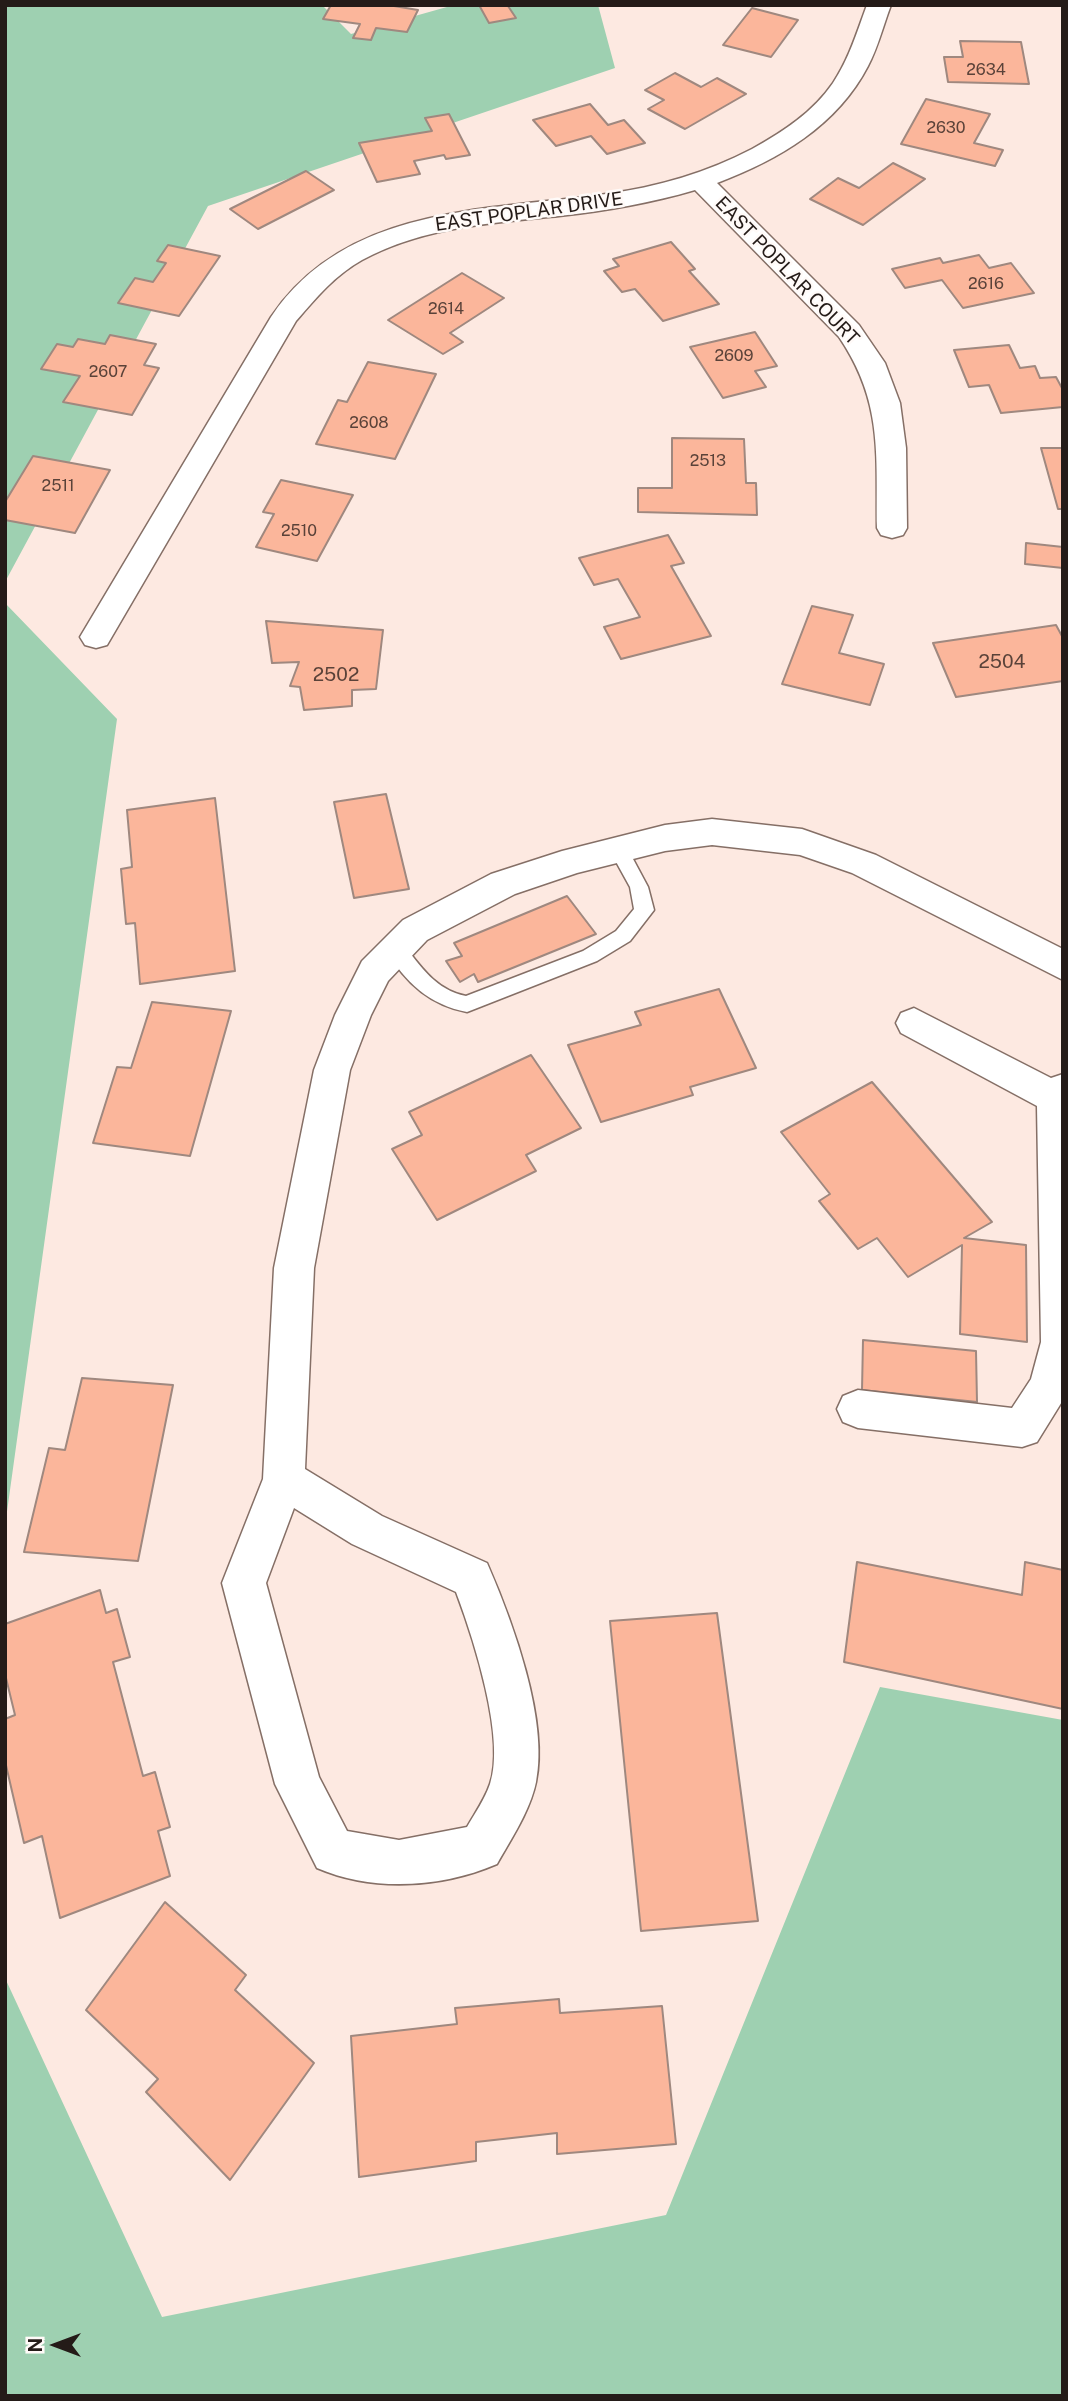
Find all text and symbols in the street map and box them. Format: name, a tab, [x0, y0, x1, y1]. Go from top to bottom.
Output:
house number: 2634	[966, 60, 1006, 80]
house number: 2630	[926, 118, 966, 138]
street label: EAST POPLAR DRIVE	[434, 188, 624, 236]
street label: EAST POPLAR COURT	[710, 192, 864, 350]
house number: 2616	[968, 274, 1004, 294]
house number: 2614	[428, 299, 464, 319]
house number: 2609	[714, 346, 754, 366]
house number: 2607	[89, 362, 127, 382]
house number: 2608	[349, 413, 389, 433]
house number: 2513	[690, 451, 726, 471]
house number: 2511	[42, 476, 74, 496]
house number: 2510	[281, 521, 317, 541]
house number: 2504	[978, 651, 1026, 673]
house number: 2502	[313, 664, 359, 686]
north arrow	[21, 2310, 91, 2380]
text: N	[24, 2338, 46, 2352]

